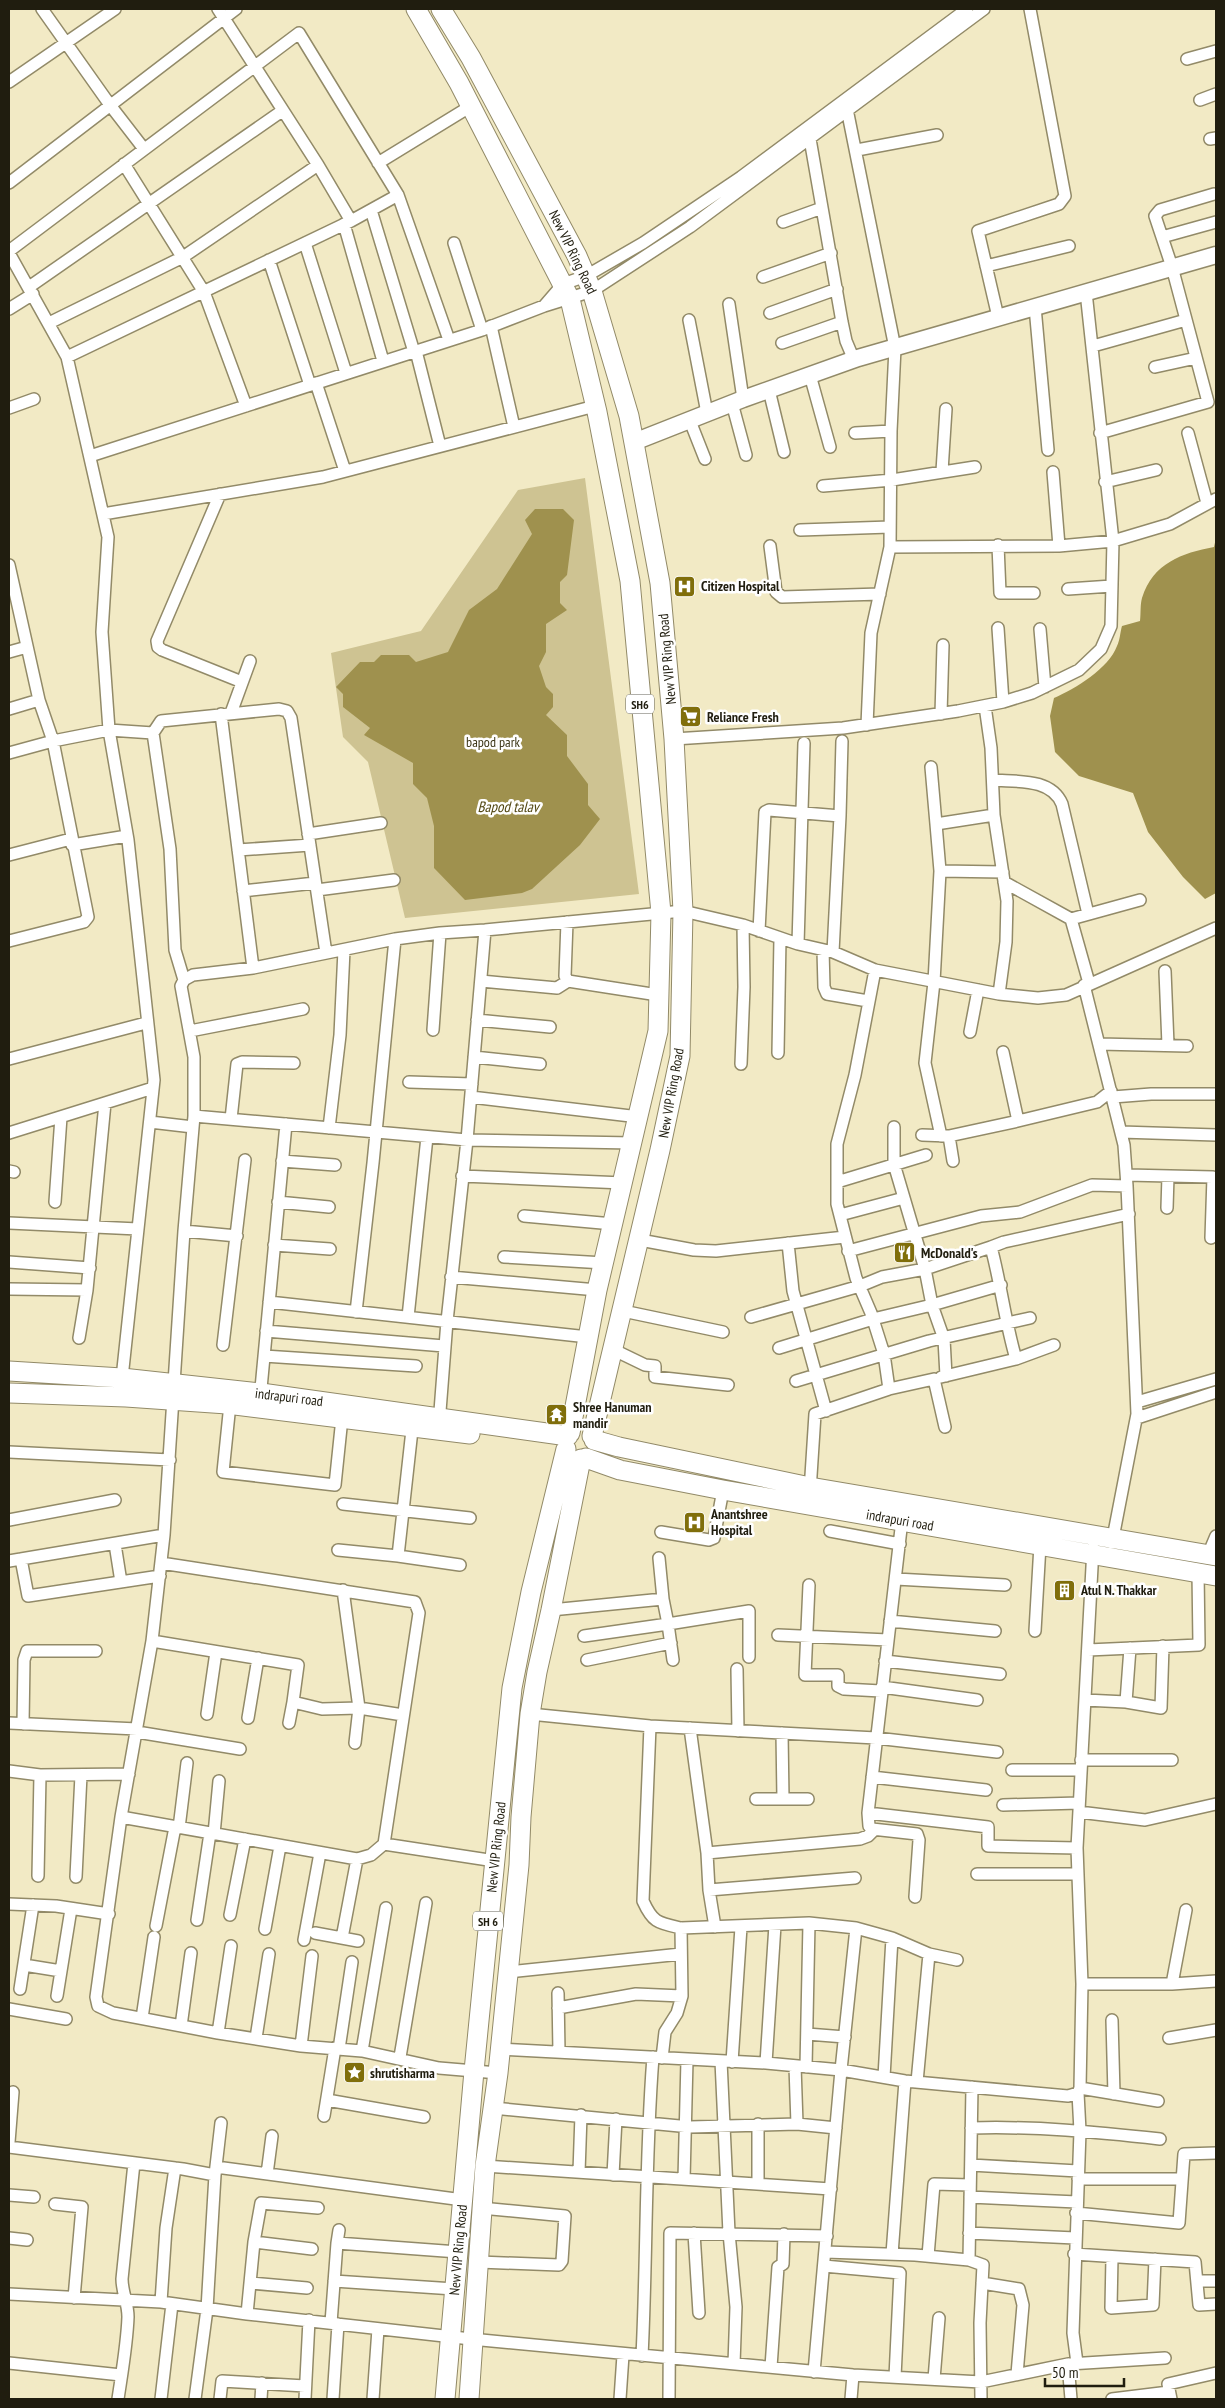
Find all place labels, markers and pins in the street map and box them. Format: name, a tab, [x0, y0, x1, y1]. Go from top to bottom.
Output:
hospital icon: Citizen Hospital	[673, 574, 697, 598]
place label: Citizen Hospital	[701, 577, 780, 595]
supermarket icon: Reliance Fresh	[679, 705, 703, 729]
place label: Reliance Fresh	[707, 708, 779, 726]
restaurant icon: McDonald's	[893, 1241, 917, 1265]
place label: McDonald's	[921, 1244, 978, 1262]
place label: Shree Hanuman mandir	[573, 1398, 652, 1432]
temple icon: Shree Hanuman mandir	[545, 1403, 569, 1427]
place label: Anantshree Hospital	[710, 1505, 768, 1539]
hospital icon: Anantshree Hospital	[683, 1510, 707, 1534]
building icon: Atul N. Thakkar	[1053, 1578, 1077, 1602]
place label: Atul N. Thakkar	[1080, 1581, 1157, 1599]
place icon: shrutisharma	[342, 2061, 366, 2085]
place label: shrutisharma	[370, 2064, 435, 2082]

